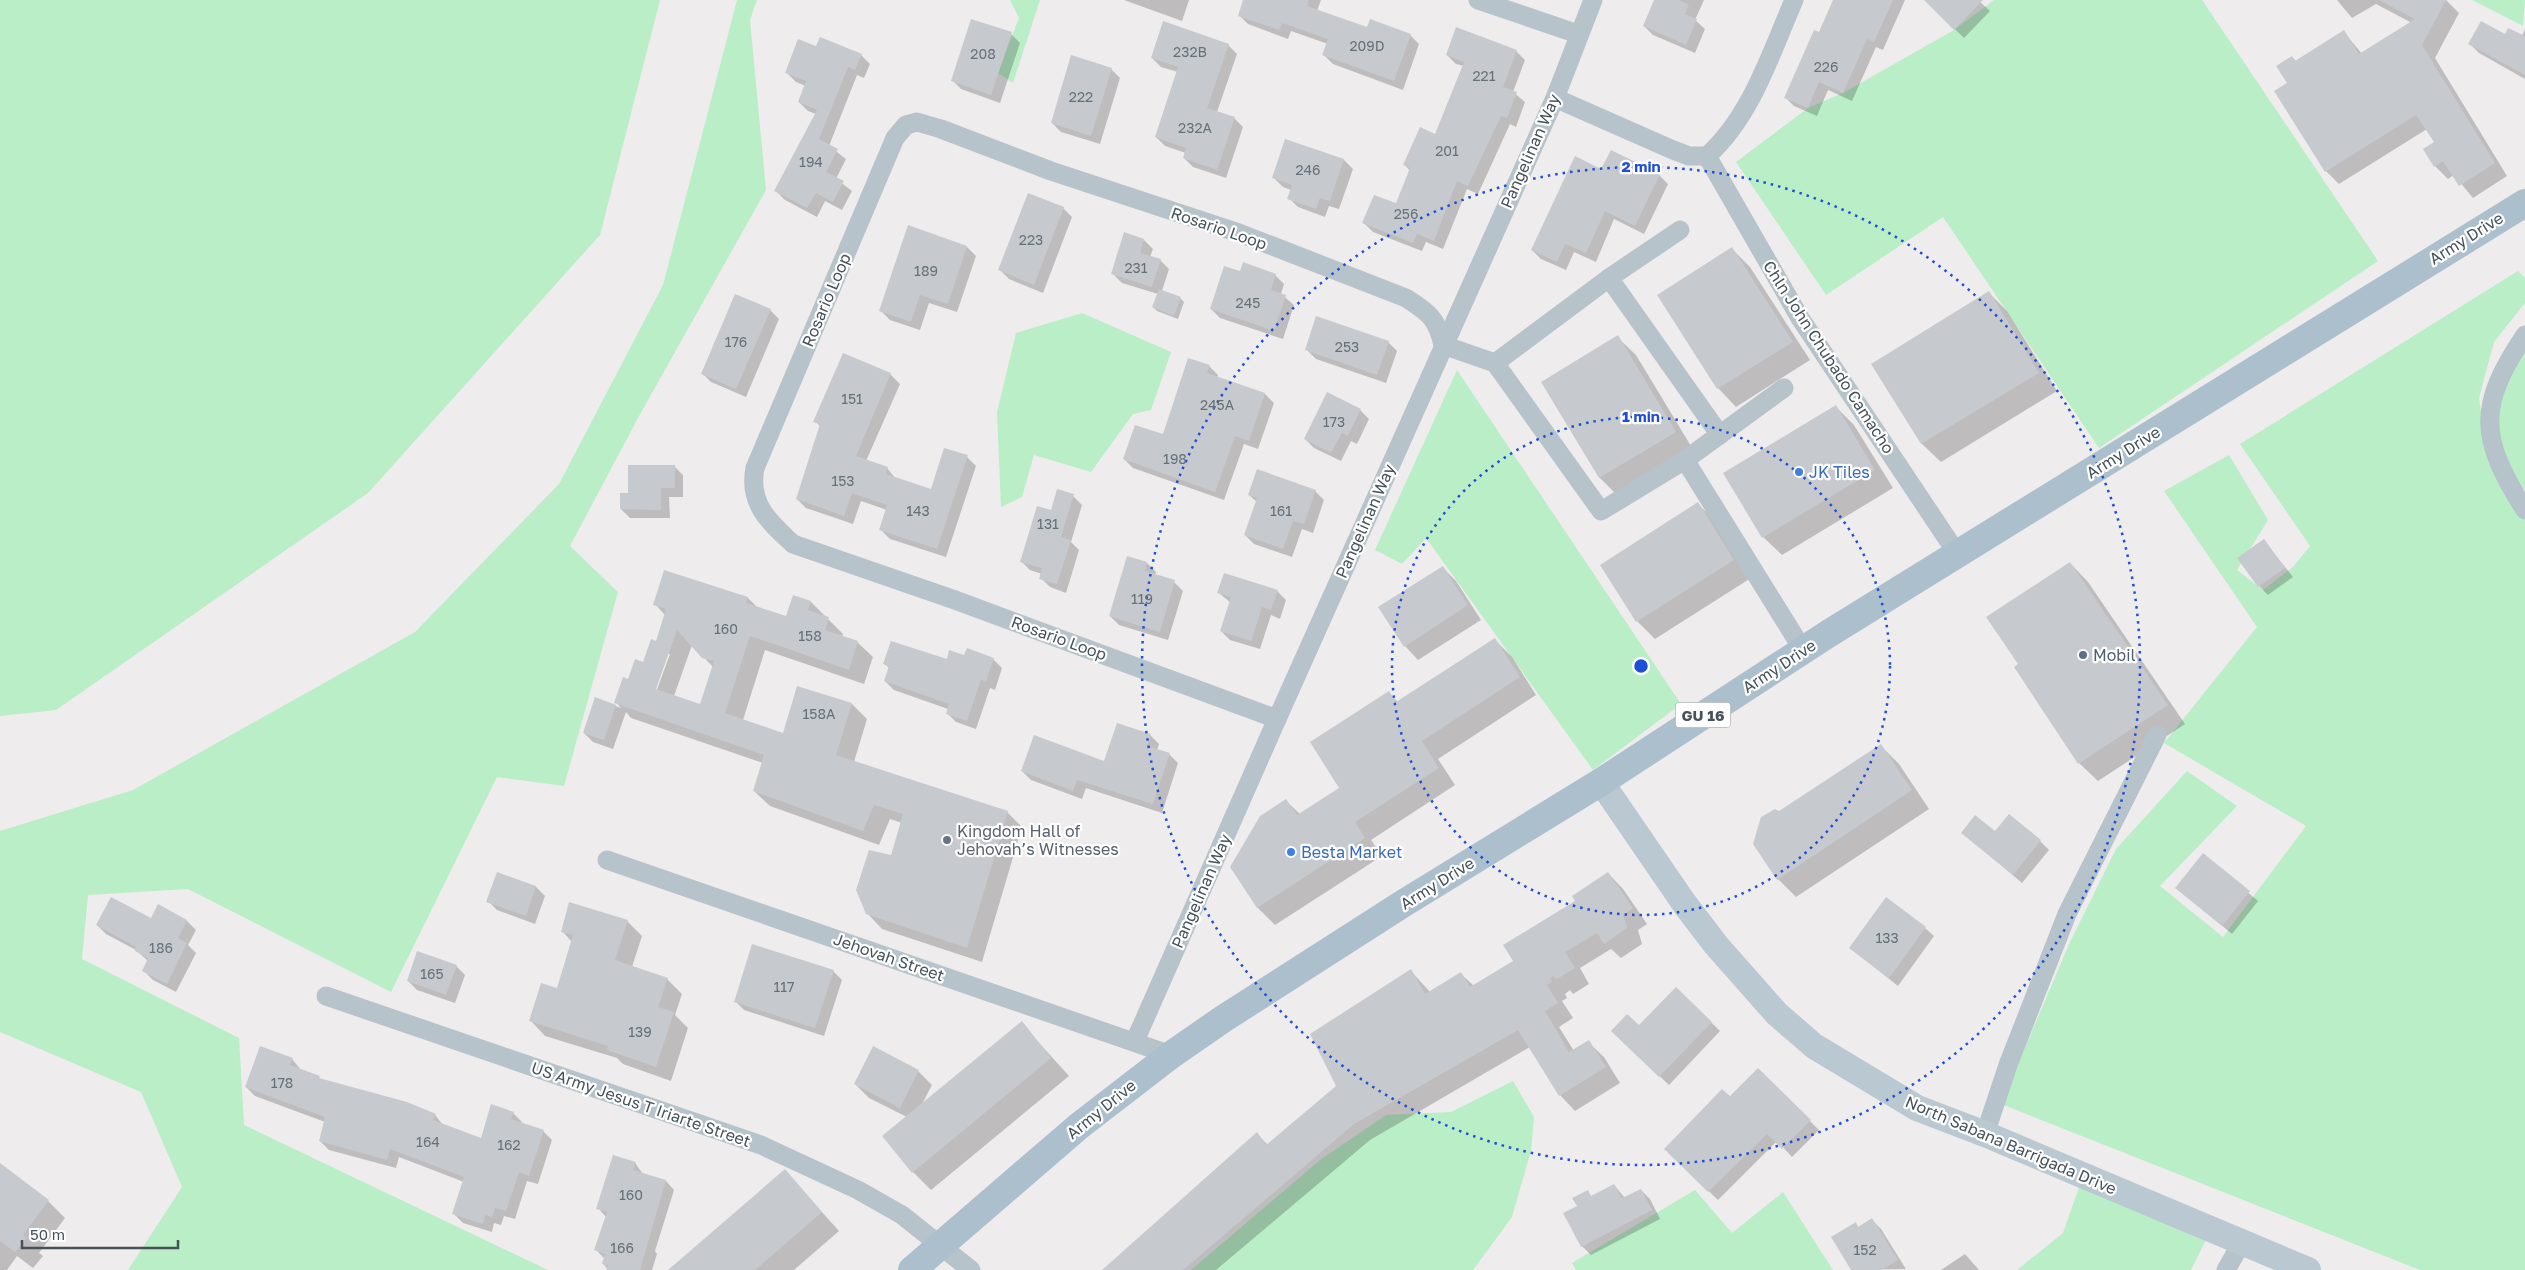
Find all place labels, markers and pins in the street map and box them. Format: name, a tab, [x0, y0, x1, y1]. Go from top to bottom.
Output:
place label: JK Tiles	[1809, 462, 1870, 482]
marker: JK Tiles	[1793, 466, 1805, 478]
place label: Mobil	[2093, 645, 2136, 665]
marker: Mobil	[2077, 649, 2089, 661]
centre of rings	[1632, 657, 1650, 675]
place label: Kingdom Hall of Jehovah’s Witnesses	[957, 821, 1119, 859]
marker: Kingdom Hall of Jehovah’s Witnesses	[941, 834, 953, 846]
place label: Besta Market	[1301, 842, 1402, 862]
marker: Besta Market	[1285, 846, 1297, 858]

